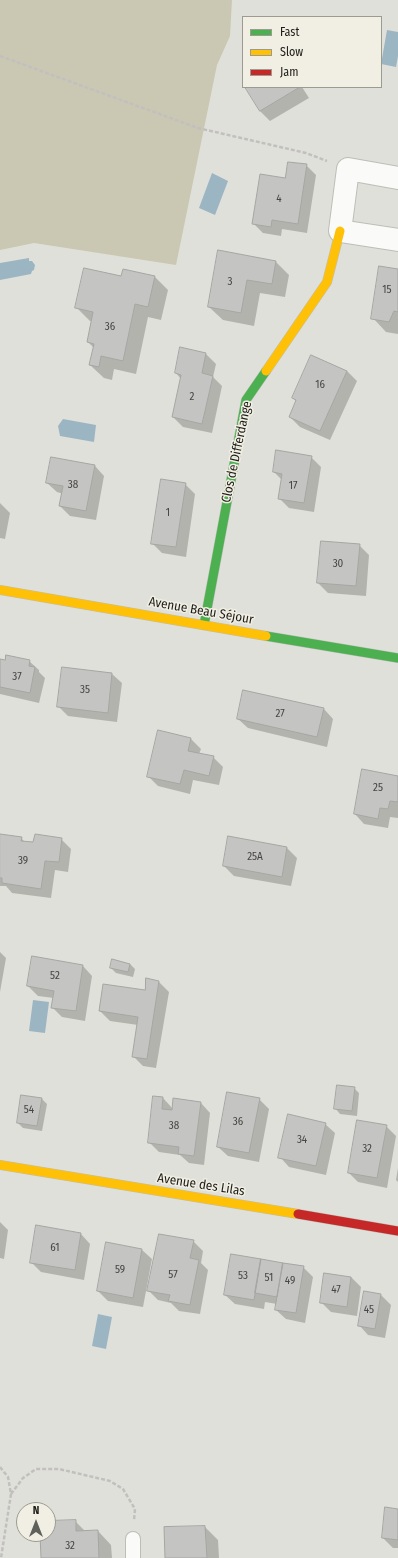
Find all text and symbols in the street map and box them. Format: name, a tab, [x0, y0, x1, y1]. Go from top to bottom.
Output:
legend	[242, 16, 382, 88]
text: Fast	[280, 25, 299, 39]
text: Slow	[280, 45, 303, 59]
text: Jam	[280, 65, 298, 79]
house number: 4	[276, 192, 282, 206]
house number: 3	[228, 275, 232, 289]
house number: 15	[382, 283, 392, 297]
house number: 36	[105, 320, 115, 334]
house number: 16	[315, 378, 325, 392]
house number: 2	[190, 390, 194, 404]
street label: Clos de Differdange	[219, 400, 255, 504]
house number: 38	[68, 478, 78, 492]
house number: 17	[289, 479, 297, 493]
house number: 1	[166, 506, 170, 520]
house number: 30	[333, 557, 343, 571]
street label: Avenue Beau Séjour	[147, 594, 255, 628]
house number: 37	[12, 670, 22, 684]
house number: 35	[80, 683, 90, 697]
house number: 27	[275, 707, 285, 721]
house number: 25	[373, 781, 383, 795]
house number: 25A	[247, 850, 263, 864]
house number: 39	[18, 854, 28, 868]
house number: 52	[50, 969, 60, 983]
house number: 54	[24, 1103, 34, 1117]
house number: 36	[233, 1115, 243, 1129]
house number: 38	[169, 1119, 179, 1133]
house number: 34	[297, 1133, 307, 1147]
house number: 32	[362, 1142, 372, 1156]
street label: Avenue des Lilas	[156, 1170, 246, 1200]
house number: 61	[50, 1241, 60, 1255]
house number: 59	[115, 1263, 125, 1277]
house number: 57	[168, 1268, 178, 1282]
house number: 53	[238, 1269, 248, 1283]
house number: 51	[265, 1271, 273, 1285]
house number: 49	[285, 1274, 295, 1288]
house number: 47	[331, 1283, 341, 1297]
house number: 45	[364, 1303, 374, 1317]
north arrow	[16, 1502, 56, 1542]
text: N	[33, 1504, 39, 1517]
house number: 32	[65, 1539, 75, 1553]

